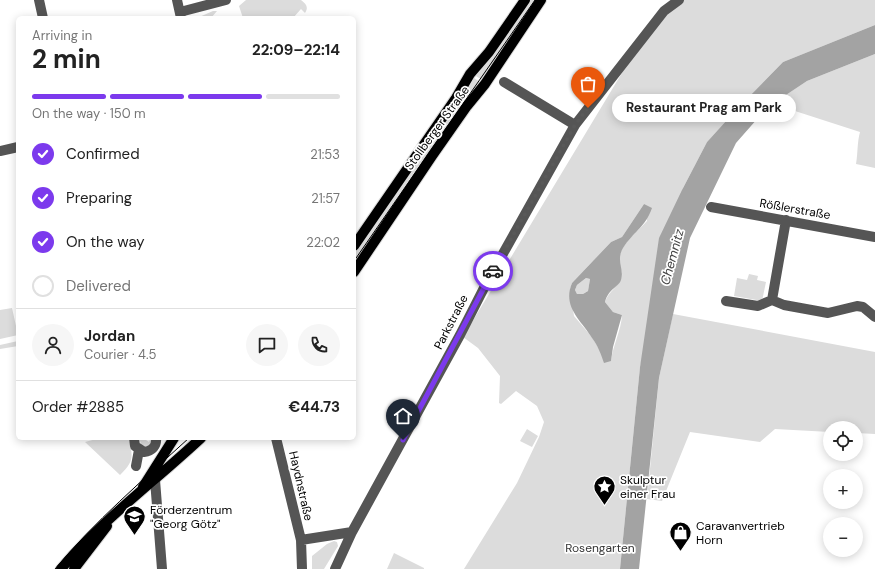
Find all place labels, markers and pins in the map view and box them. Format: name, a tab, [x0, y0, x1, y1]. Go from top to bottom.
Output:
pin	[571, 67, 605, 108]
callout: Restaurant Prag am Park	[612, 94, 796, 122]
pin	[386, 399, 420, 440]
place label: Skulptur einer Frau	[620, 472, 675, 502]
place icon: Skulptur einer Frau	[591, 474, 617, 507]
place label: Förderzentrum "Georg Götz"	[150, 502, 232, 532]
school or university icon: Förderzentrum "Georg Götz"	[121, 504, 147, 537]
place label: Caravanvertrieb Horn	[696, 518, 785, 548]
shop icon: Caravanvertrieb Horn	[667, 520, 693, 553]

